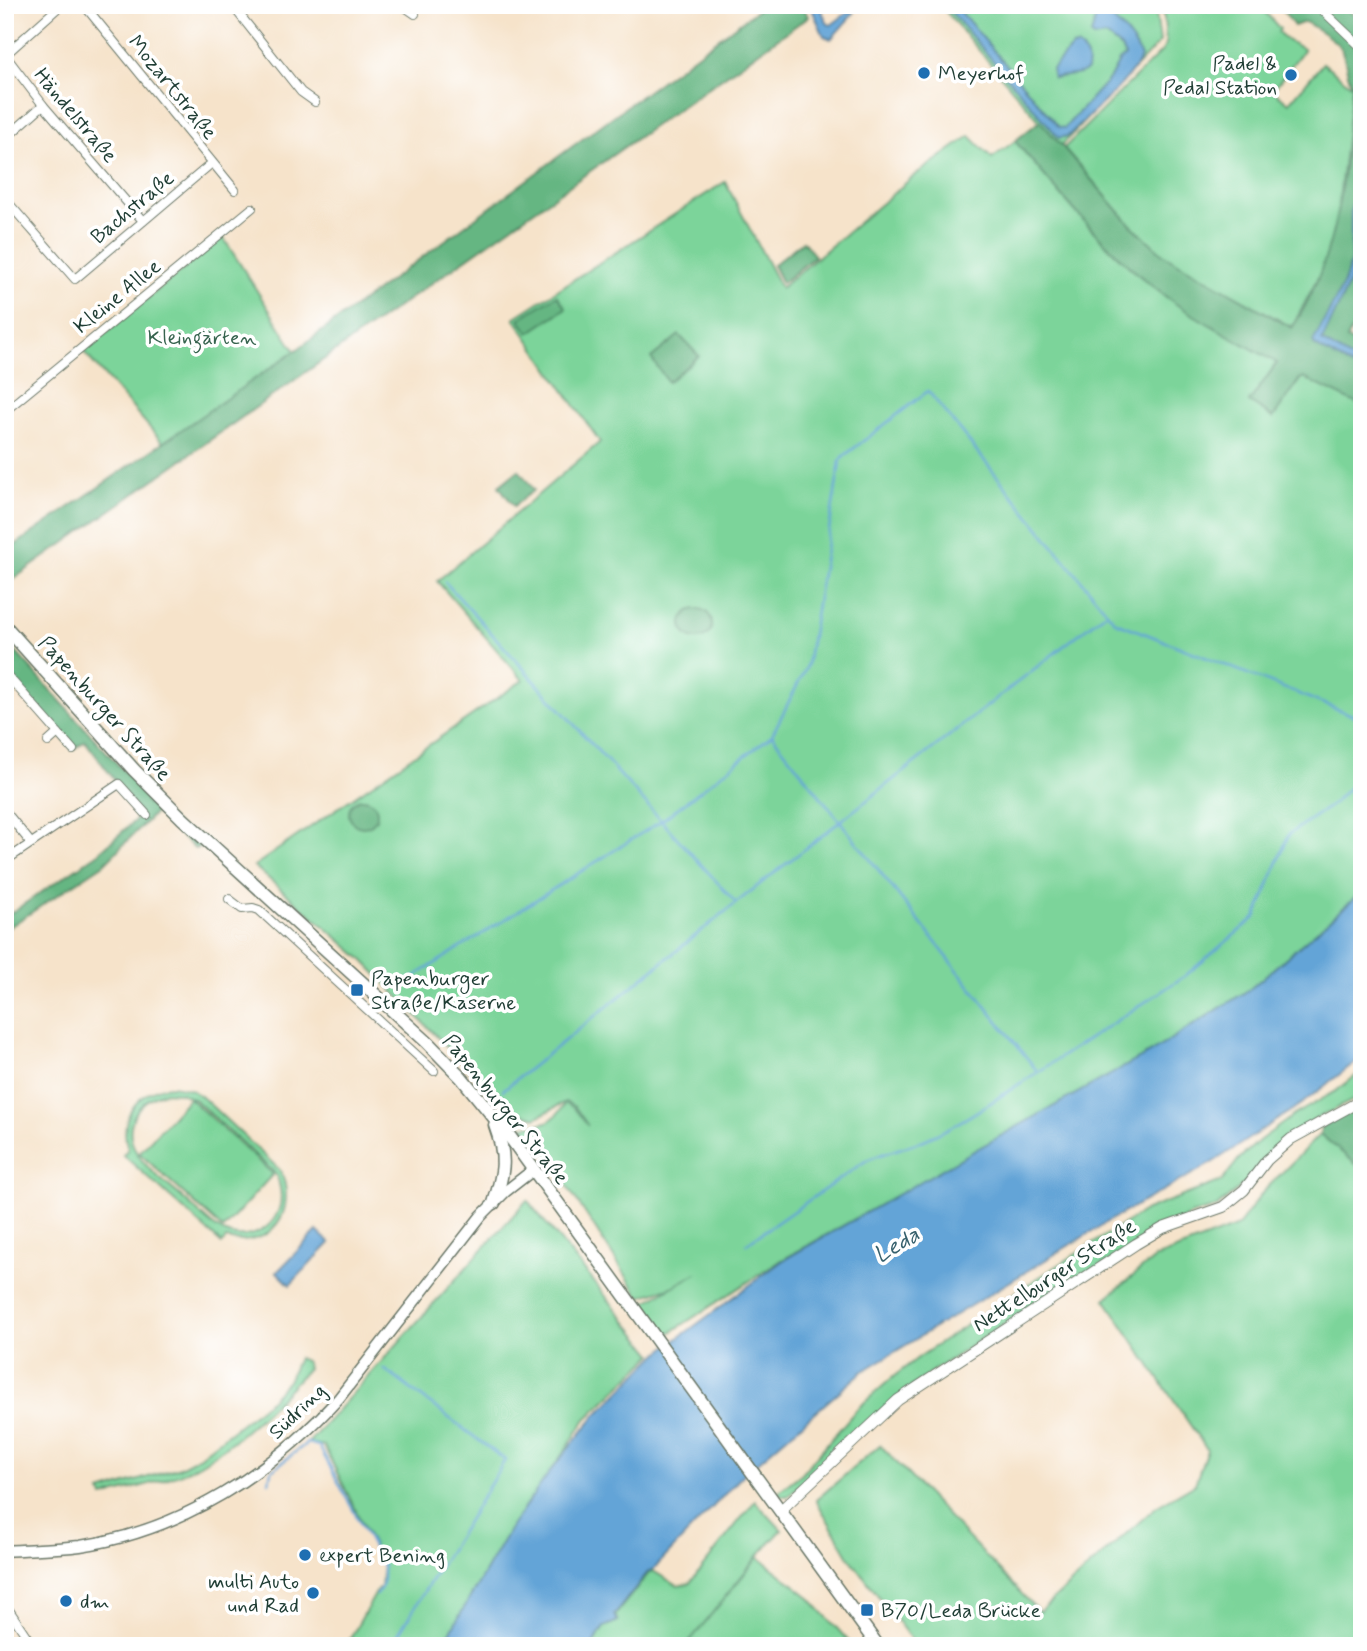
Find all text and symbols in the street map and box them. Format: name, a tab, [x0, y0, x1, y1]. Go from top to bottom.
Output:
street label: Mozartstraße	[121, 29, 223, 146]
place label: Padel & Pedal Station	[1163, 50, 1277, 102]
place label: Meyerhof	[938, 60, 1024, 88]
street label: Händelstraße	[27, 62, 123, 169]
marker: Meyerhof	[916, 65, 932, 81]
marker: Padel & Pedal Station	[1283, 67, 1299, 83]
street label: Bachstraße	[85, 165, 180, 251]
street label: Kleine Allee	[68, 253, 167, 341]
park label: Kleingärten	[147, 324, 257, 354]
street label: Papenburger Straße	[31, 630, 177, 788]
place label: Papenburger Straße/Kaserne	[371, 965, 516, 1017]
marker: Papenburger Straße/Kaserne	[349, 982, 365, 998]
street label: Papenburger Straße	[435, 1028, 575, 1191]
street label: Nettelburger Straße	[968, 1213, 1141, 1339]
water label: Leda	[869, 1220, 925, 1271]
street label: Südring	[263, 1377, 333, 1446]
place label: expert Bening	[319, 1542, 445, 1570]
marker: expert Bening	[297, 1547, 313, 1563]
place label: multi Auto und Rad	[208, 1568, 299, 1620]
marker: multi Auto und Rad	[305, 1585, 321, 1601]
place label: dm	[80, 1588, 110, 1616]
marker: dm	[58, 1593, 74, 1609]
place label: B70/Leda Brücke	[881, 1597, 1041, 1625]
marker: B70/Leda Brücke	[859, 1602, 875, 1618]

